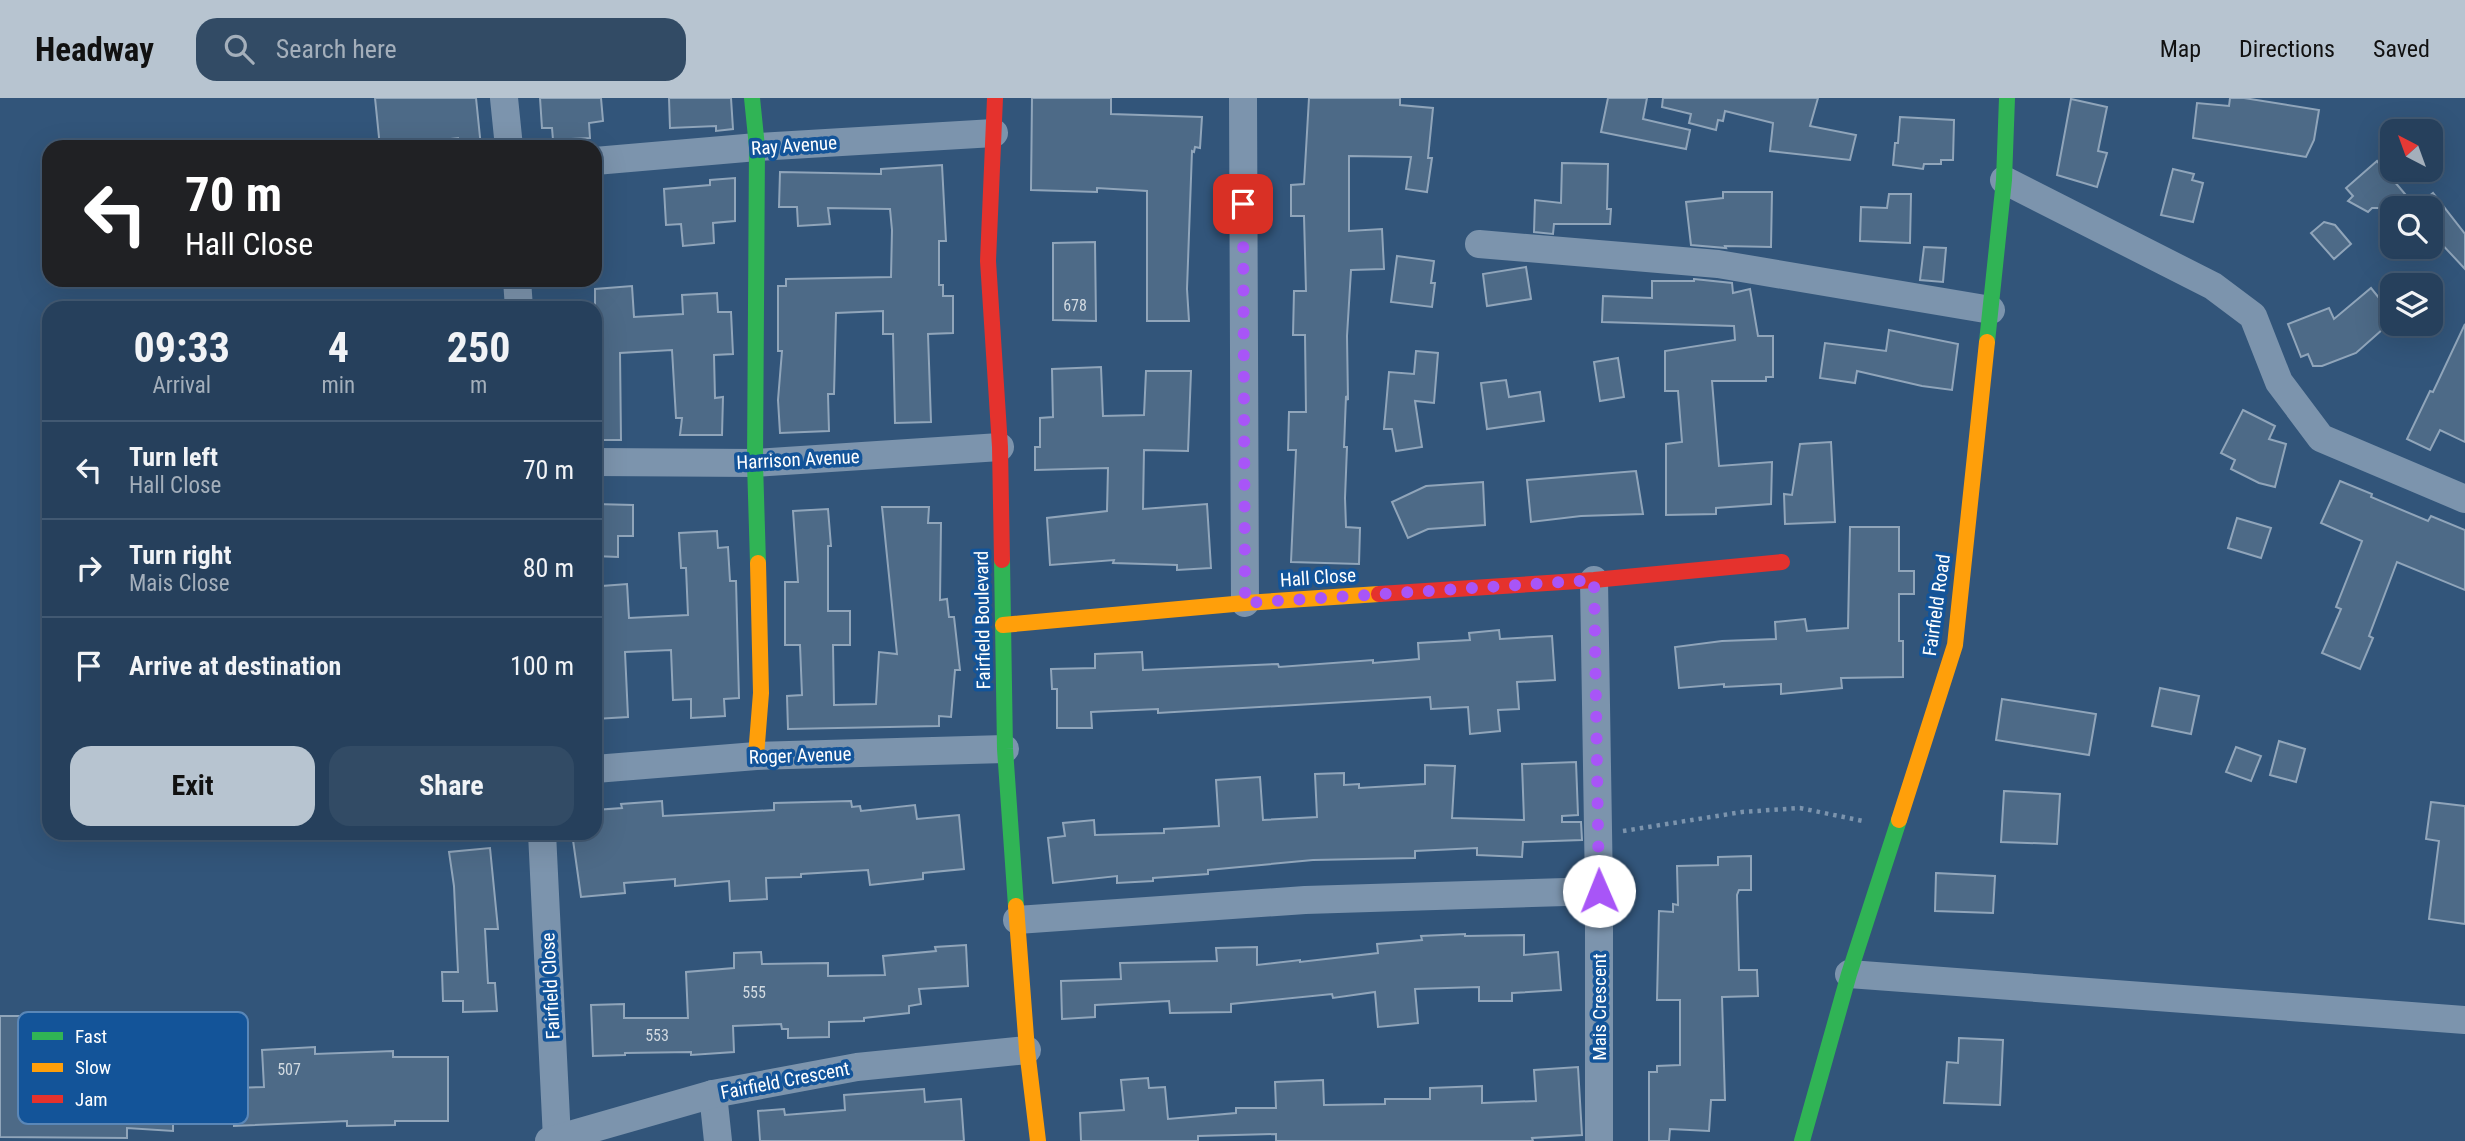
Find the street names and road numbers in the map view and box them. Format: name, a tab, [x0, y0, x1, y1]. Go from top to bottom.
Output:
street label: Ray Avenue	[750, 131, 838, 160]
street label: Harrison Avenue	[736, 445, 860, 474]
street label: Fairfield Boulevard	[970, 550, 995, 690]
street label: Fairfield Road	[1918, 553, 1955, 657]
street label: Hall Close	[1279, 563, 1357, 592]
street label: Roger Avenue	[748, 742, 852, 769]
street label: Fairfield Close	[536, 932, 565, 1040]
street label: Mais Crescent	[1588, 953, 1611, 1061]
street label: Fairfield Crescent	[719, 1057, 852, 1104]

